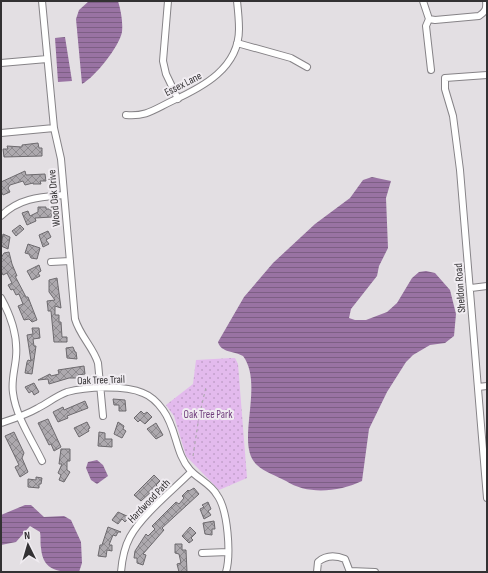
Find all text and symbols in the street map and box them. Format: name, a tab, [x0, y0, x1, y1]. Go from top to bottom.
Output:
street label: Essex Lane	[162, 69, 204, 99]
street label: Wood Oak Drive	[45, 169, 63, 227]
street label: Sheldon Road	[452, 262, 468, 313]
street label: Oak Tree Trail	[77, 373, 125, 387]
park label: Oak Tree Park	[184, 408, 233, 421]
street label: Hardwood Path	[125, 476, 173, 526]
north arrow	[8, 525, 48, 565]
text: N	[24, 529, 31, 542]

